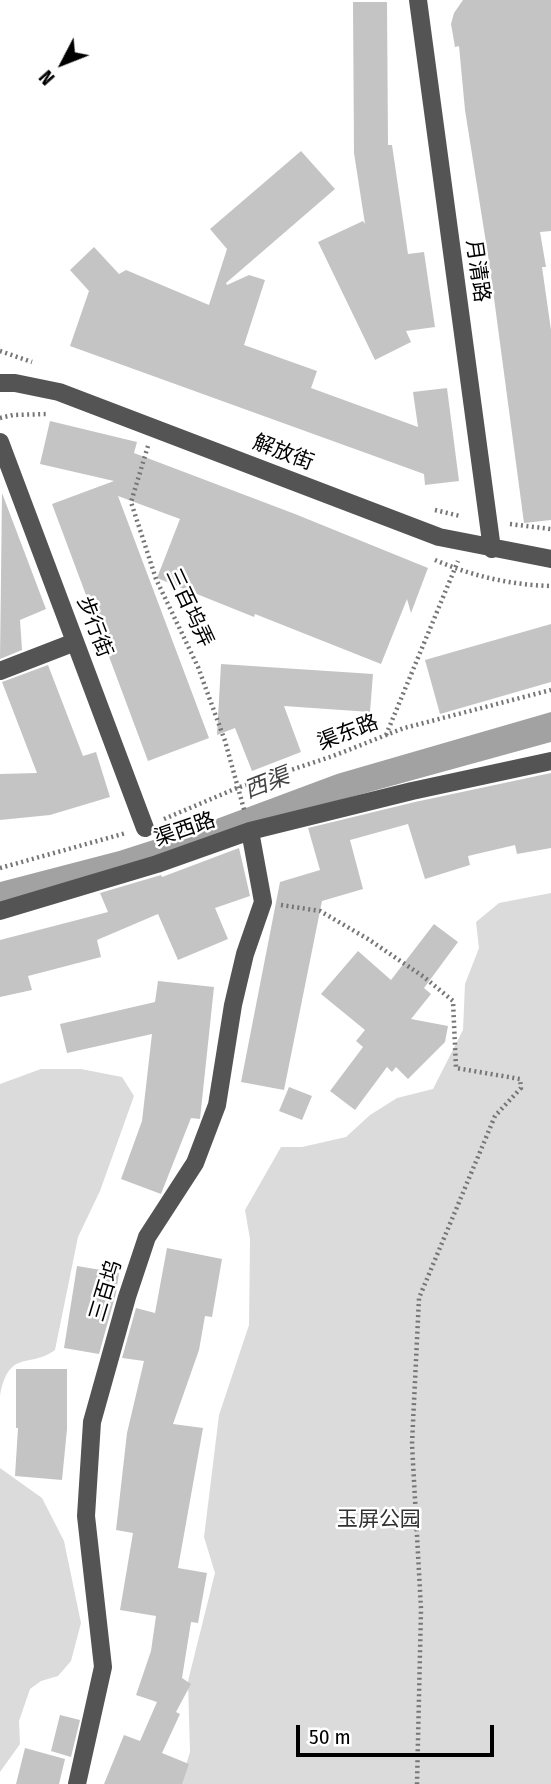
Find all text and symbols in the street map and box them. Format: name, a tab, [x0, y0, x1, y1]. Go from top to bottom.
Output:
north arrow	[28, 28, 98, 98]
text: N	[35, 65, 59, 89]
street label: 月清路	[460, 238, 494, 304]
street label: 解放街	[249, 430, 317, 476]
street label: 三百坞弄	[160, 565, 218, 651]
street label: 步行街	[71, 593, 117, 661]
street label: 渠东路	[314, 710, 382, 756]
water label: 西渠	[241, 763, 293, 805]
street label: 渠西路	[151, 808, 219, 852]
street label: 三百坞	[85, 1257, 127, 1325]
park label: 玉屏公园	[337, 1507, 421, 1533]
scale bar	[299, 1710, 497, 1754]
text: 50 m	[309, 1724, 351, 1750]

